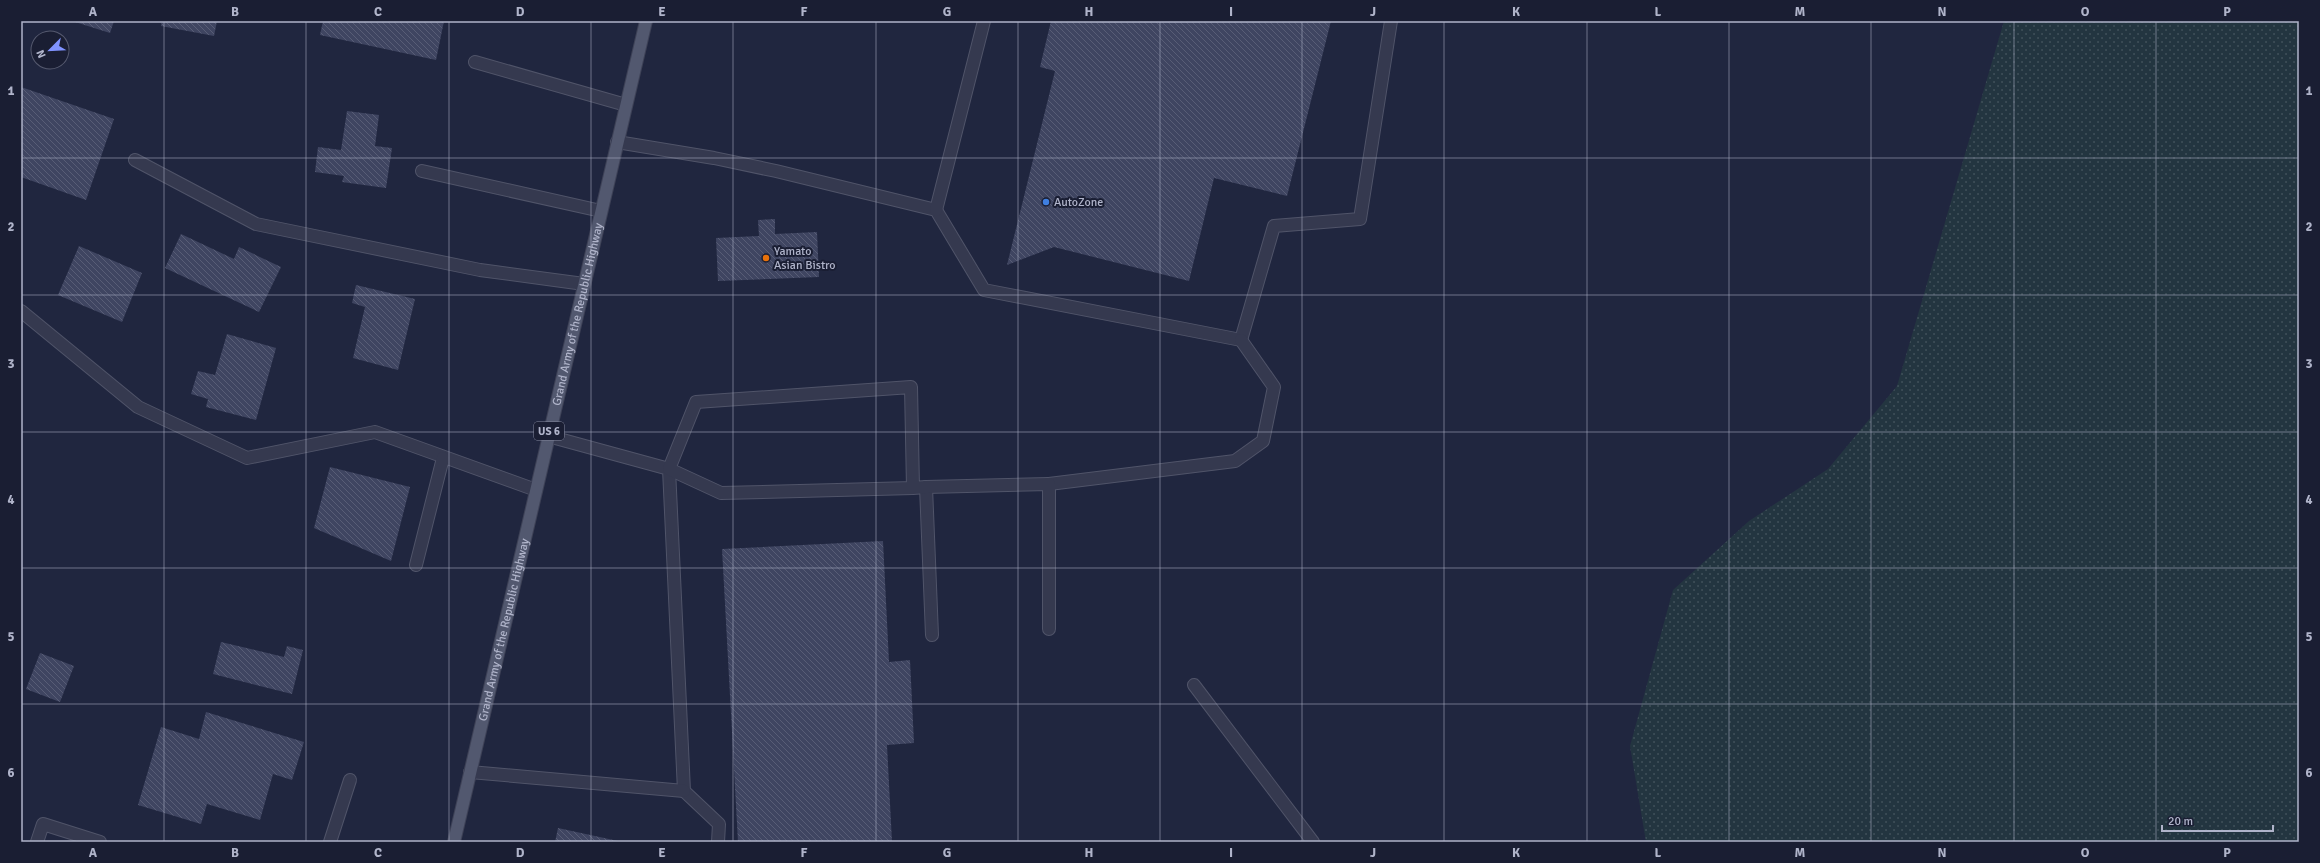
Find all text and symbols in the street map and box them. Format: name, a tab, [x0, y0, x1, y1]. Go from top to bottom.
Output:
text: A	[89, 4, 98, 20]
text: B	[231, 4, 239, 20]
text: C	[374, 4, 382, 20]
text: D	[516, 4, 525, 20]
text: E	[658, 4, 666, 20]
text: F	[801, 4, 808, 20]
text: G	[943, 4, 951, 20]
text: H	[1085, 4, 1093, 20]
text: I	[1229, 4, 1233, 20]
text: J	[1370, 4, 1376, 20]
text: K	[1512, 4, 1520, 20]
text: L	[1655, 4, 1662, 20]
text: M	[1795, 4, 1806, 20]
text: N	[1937, 4, 1947, 20]
text: O	[2081, 4, 2090, 20]
text: P	[2223, 4, 2231, 20]
north arrow	[30, 30, 70, 70]
text: N	[34, 48, 49, 60]
text: 1	[7, 83, 15, 99]
text: 1	[2305, 83, 2313, 99]
place label: AutoZone	[1054, 195, 1103, 210]
marker: AutoZone	[1041, 197, 1051, 207]
text: 2	[7, 219, 15, 235]
text: 2	[2305, 219, 2313, 235]
street label: Grand Army of the Republic Highway	[549, 221, 607, 407]
place label: Yamato Asian Bistro	[774, 244, 836, 273]
marker: Yamato Asian Bistro	[761, 253, 771, 263]
text: 3	[7, 356, 15, 372]
text: 3	[2305, 356, 2313, 372]
road number: US 6	[534, 422, 564, 440]
text: 4	[7, 492, 15, 508]
text: 4	[2305, 492, 2313, 508]
street label: Grand Army of the Republic Highway	[476, 537, 533, 723]
text: 5	[7, 629, 15, 645]
text: 5	[2305, 629, 2313, 645]
text: 6	[7, 765, 15, 781]
text: 6	[2305, 765, 2313, 781]
scale bar	[2162, 807, 2273, 833]
text: 20 m	[2168, 814, 2193, 829]
text: A	[89, 845, 98, 861]
text: B	[231, 845, 239, 861]
text: C	[374, 845, 382, 861]
text: D	[516, 845, 525, 861]
text: E	[658, 845, 666, 861]
text: F	[801, 845, 808, 861]
text: G	[943, 845, 951, 861]
text: H	[1085, 845, 1093, 861]
text: I	[1229, 845, 1233, 861]
text: J	[1370, 845, 1376, 861]
text: K	[1512, 845, 1520, 861]
text: L	[1655, 845, 1662, 861]
text: M	[1795, 845, 1806, 861]
text: N	[1937, 845, 1947, 861]
text: O	[2081, 845, 2090, 861]
text: P	[2223, 845, 2231, 861]

